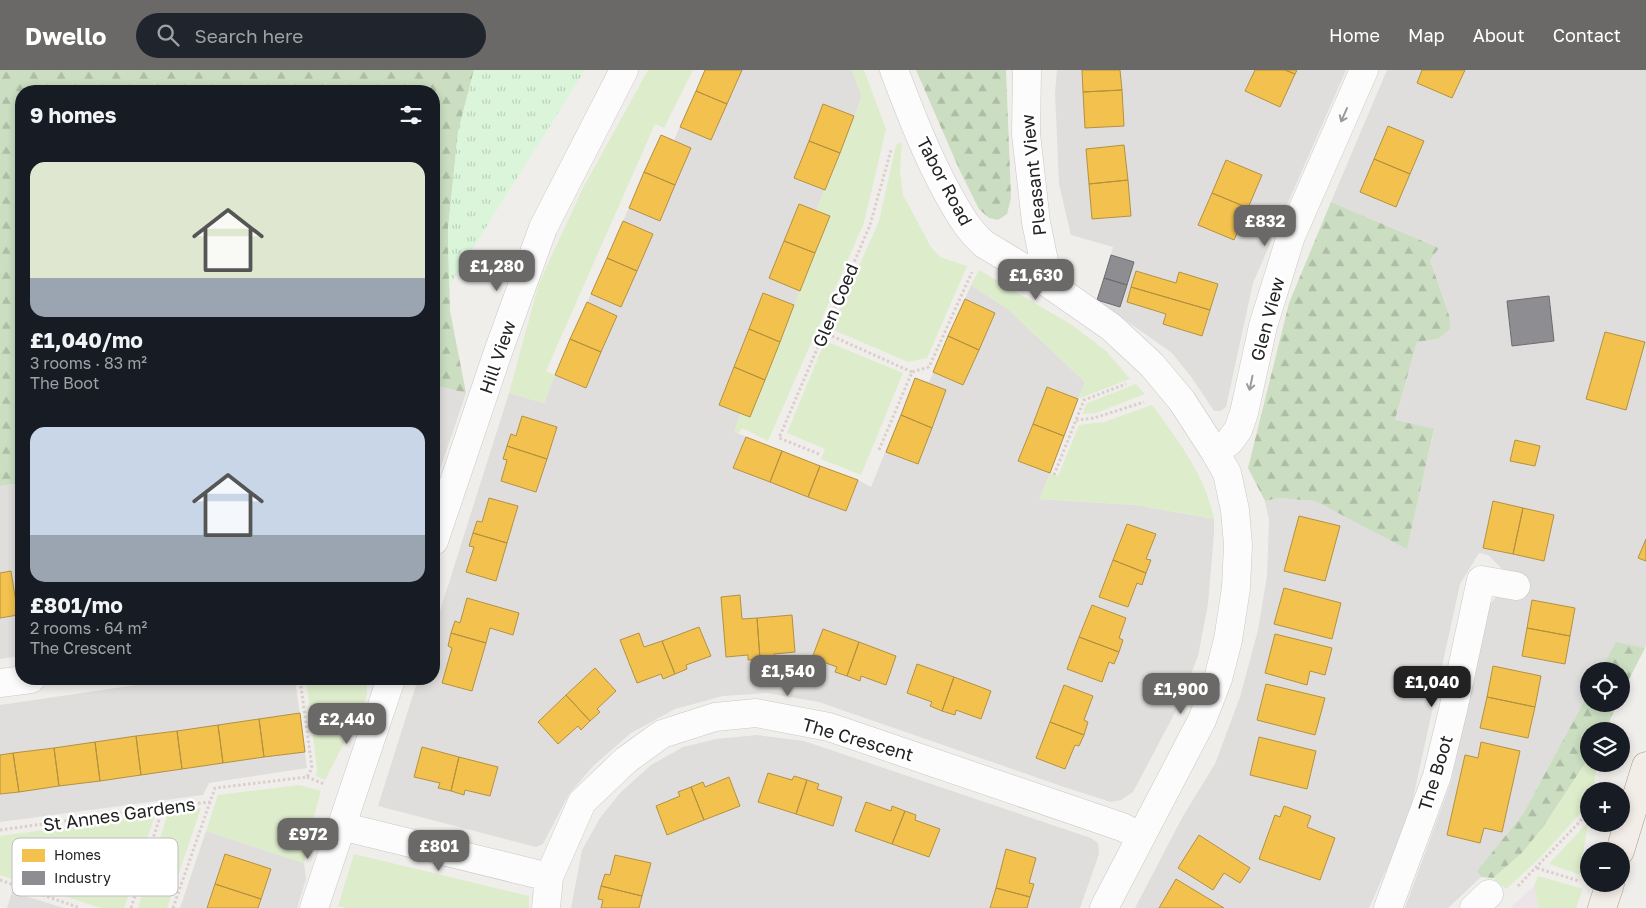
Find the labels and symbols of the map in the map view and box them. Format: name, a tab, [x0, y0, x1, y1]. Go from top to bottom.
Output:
one-way arrow	[1339, 107, 1349, 122]
street label: Pleasant View	[1016, 113, 1050, 237]
street label: Tabor Road	[912, 133, 978, 229]
pin: £832	[1235, 204, 1295, 247]
pin: £1,280	[456, 250, 538, 292]
pin: £1,630	[995, 258, 1077, 301]
street label: Glen Coed	[808, 260, 862, 350]
street label: Glen View	[1245, 274, 1289, 363]
street label: Hill View	[474, 317, 520, 397]
one-way arrow	[1246, 375, 1255, 391]
pin: £1,540	[747, 654, 829, 697]
pin: £1,040	[1391, 666, 1473, 708]
pin: £1,900	[1140, 672, 1222, 715]
pin: £2,440	[306, 702, 388, 745]
street label: The Crescent	[800, 713, 916, 765]
street label: The Boot	[1413, 732, 1457, 814]
street label: St Annes Gardens	[42, 792, 196, 836]
pin: £972	[278, 818, 338, 860]
pin: £801	[409, 830, 469, 872]
legend	[12, 838, 178, 896]
text: Homes	[54, 846, 101, 863]
text: Industry	[54, 869, 111, 886]

